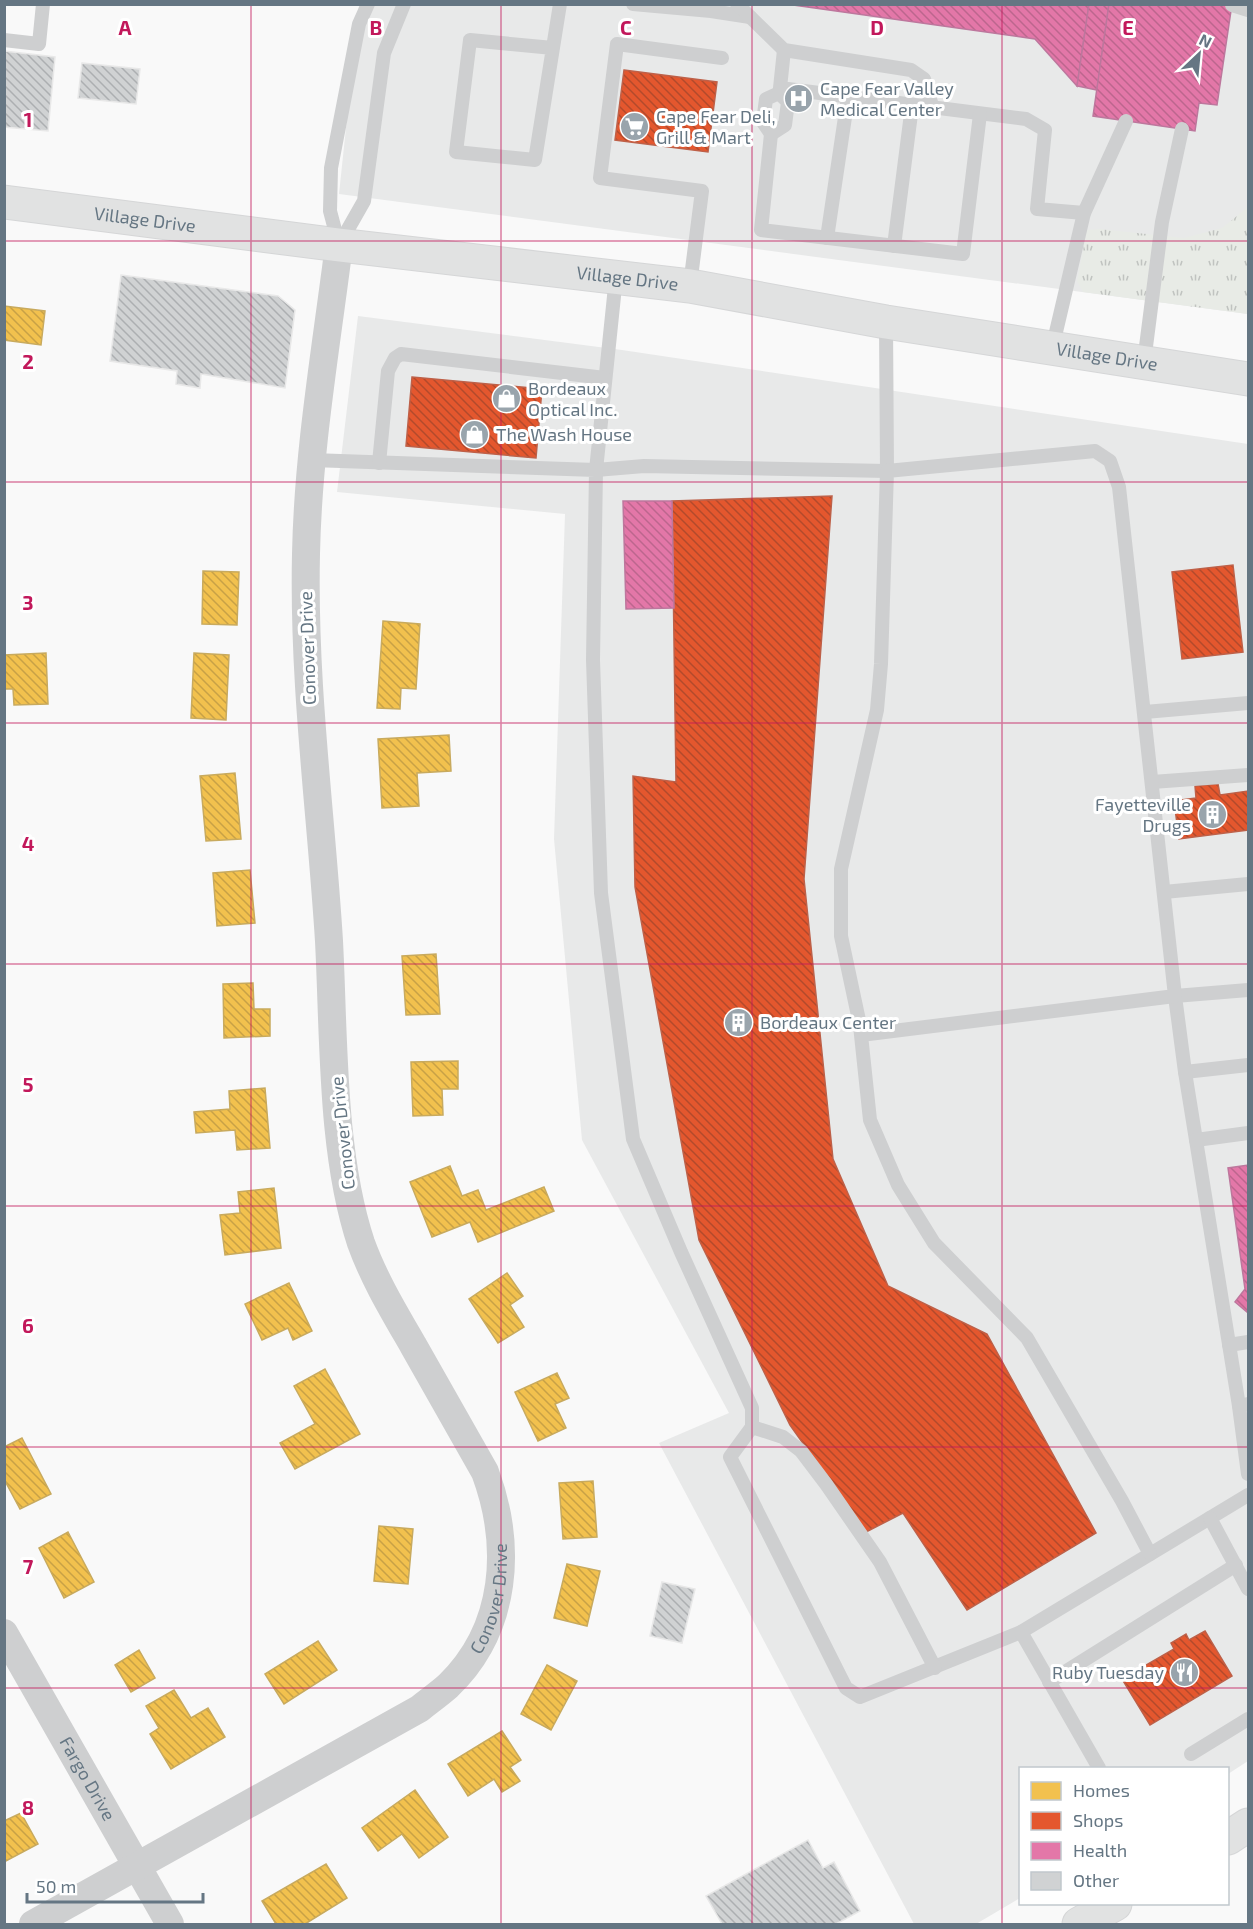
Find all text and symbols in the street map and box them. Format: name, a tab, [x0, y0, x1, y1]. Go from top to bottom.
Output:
text: A	[118, 15, 132, 39]
text: B	[370, 15, 382, 39]
text: C	[620, 15, 632, 39]
text: D	[870, 15, 884, 39]
text: E	[1122, 15, 1134, 39]
north arrow	[1169, 24, 1229, 84]
text: N	[1196, 29, 1215, 51]
place label: Cape Fear Valley Medical Center	[820, 77, 954, 120]
hospital icon: Cape Fear Valley Medical Center	[783, 83, 815, 115]
place label: Cape Fear Deli, Grill & Mart	[656, 105, 776, 148]
text: 1	[24, 107, 32, 131]
supermarket icon: Cape Fear Deli, Grill & Mart	[619, 111, 651, 143]
street label: Village Drive	[93, 202, 197, 237]
street label: Village Drive	[575, 261, 680, 295]
street label: Village Drive	[1055, 337, 1159, 375]
text: 2	[22, 349, 34, 373]
place label: Bordeaux Optical Inc.	[528, 377, 617, 420]
shop icon: Bordeaux Optical Inc.	[491, 383, 523, 415]
shop icon: The Wash House	[459, 419, 491, 451]
place label: The Wash House	[496, 423, 632, 445]
text: 3	[22, 590, 34, 614]
street label: Conover Drive	[294, 591, 320, 705]
place label: Fayetteville Drugs	[1095, 793, 1191, 836]
building icon: Fayetteville Drugs	[1196, 799, 1228, 831]
text: 4	[22, 831, 35, 855]
building icon: Bordeaux Center	[723, 1007, 755, 1039]
place label: Bordeaux Center	[760, 1011, 896, 1033]
text: 5	[22, 1072, 34, 1096]
street label: Conover Drive	[325, 1075, 359, 1191]
text: 6	[22, 1313, 34, 1337]
street label: Conover Drive	[465, 1543, 511, 1657]
text: 7	[23, 1554, 34, 1578]
restaurant icon: Ruby Tuesday	[1169, 1657, 1201, 1689]
place label: Ruby Tuesday	[1052, 1661, 1164, 1683]
street label: Fargo Drive	[55, 1732, 121, 1824]
legend	[1019, 1767, 1229, 1905]
text: Homes	[1073, 1779, 1130, 1801]
text: 8	[22, 1795, 34, 1819]
text: Shops	[1073, 1809, 1123, 1831]
text: Health	[1073, 1839, 1127, 1861]
scale bar	[27, 1866, 202, 1904]
text: Other	[1073, 1869, 1119, 1891]
text: 50 m	[36, 1875, 76, 1897]

